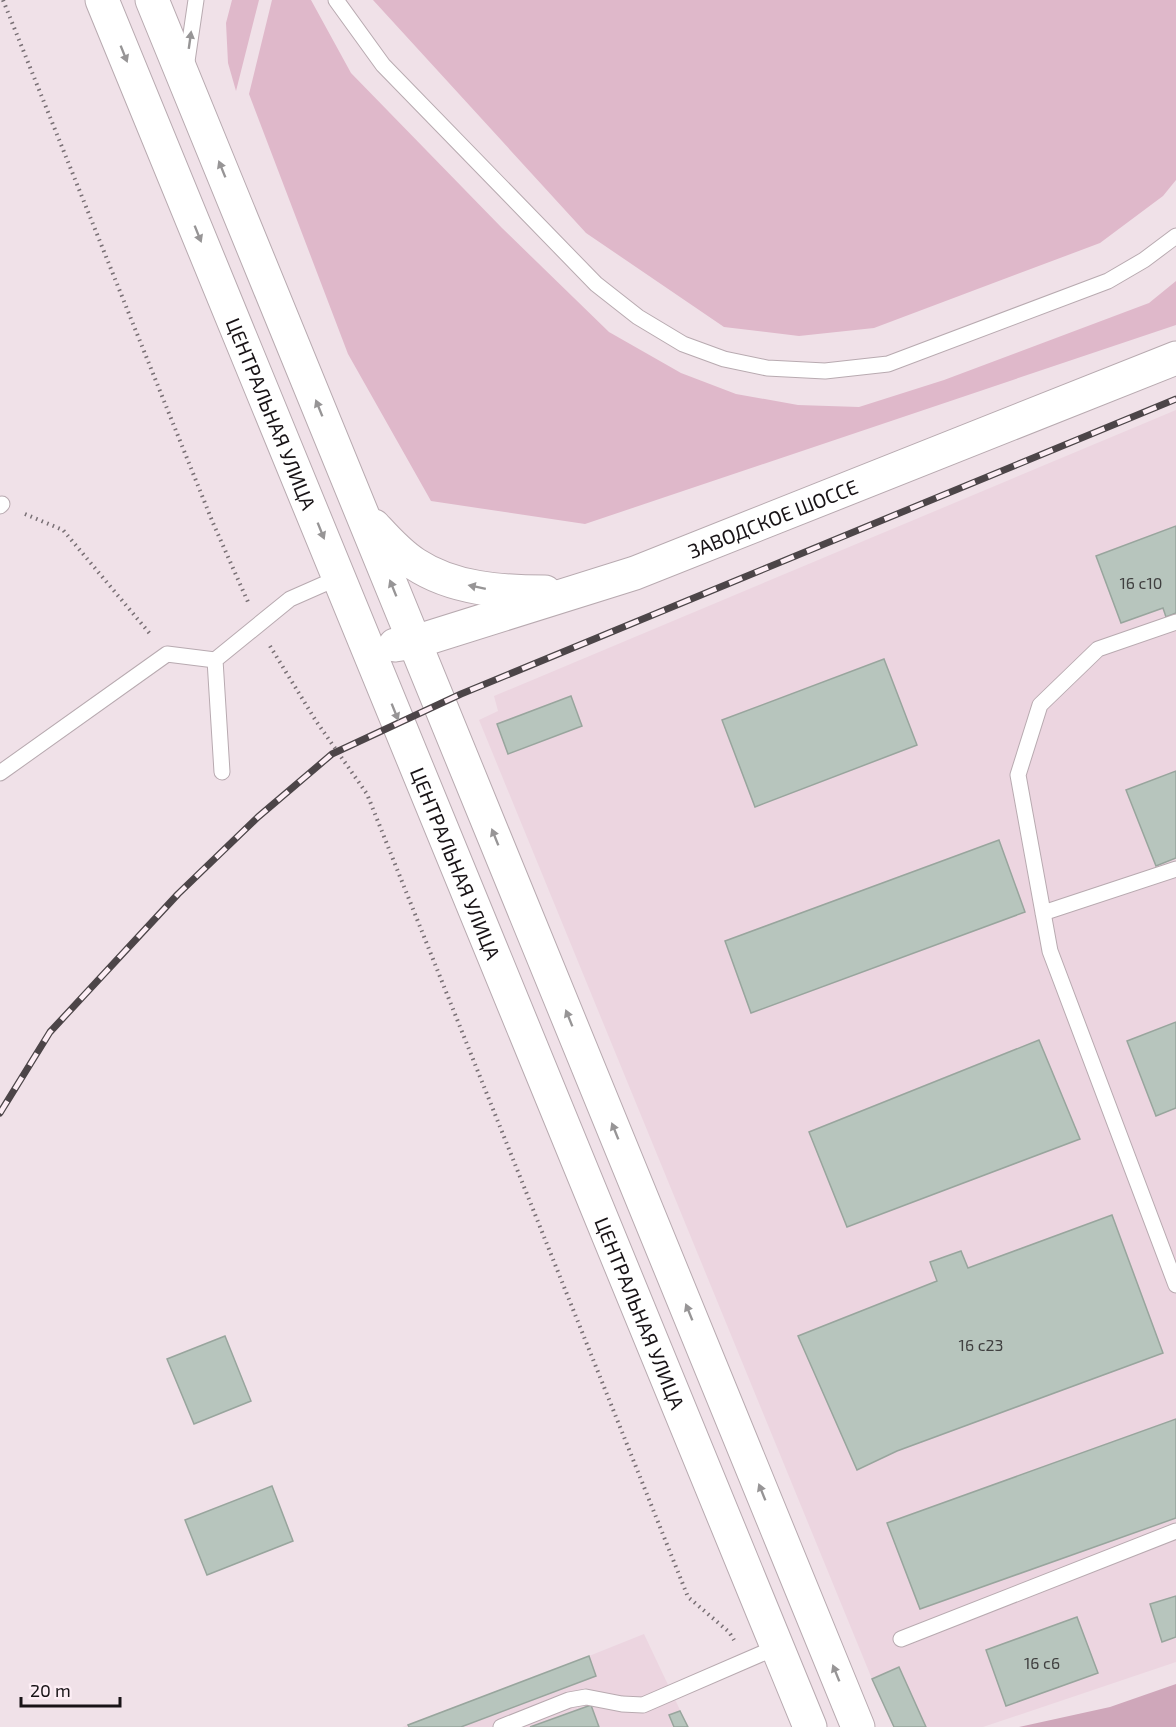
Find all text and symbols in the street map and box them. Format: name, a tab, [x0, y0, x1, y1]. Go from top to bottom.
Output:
one-way arrow	[186, 30, 195, 49]
one-way arrow	[120, 45, 129, 63]
one-way arrow	[217, 160, 226, 178]
one-way arrow	[193, 226, 203, 244]
street label: ЦЕНТРАЛЬНАЯ УЛИЦА	[222, 314, 322, 514]
one-way arrow	[314, 398, 324, 416]
street label: ЗАВОДСКОЕ ШОССЕ	[684, 474, 861, 563]
one-way arrow	[316, 523, 326, 541]
house number: 16 с10	[1120, 573, 1162, 592]
one-way arrow	[388, 579, 398, 597]
one-way arrow	[467, 582, 486, 591]
one-way arrow	[390, 703, 400, 721]
street label: ЦЕНТРАЛЬНАЯ УЛИЦА	[406, 764, 506, 963]
one-way arrow	[490, 828, 500, 846]
one-way arrow	[564, 1009, 573, 1027]
one-way arrow	[610, 1122, 619, 1140]
street label: ЦЕНТРАЛЬНАЯ УЛИЦА	[590, 1213, 691, 1413]
one-way arrow	[684, 1302, 694, 1320]
house number: 16 с23	[959, 1335, 1003, 1354]
one-way arrow	[757, 1483, 767, 1501]
house number: 16 с6	[1024, 1653, 1060, 1672]
one-way arrow	[831, 1664, 840, 1682]
scale bar	[21, 1670, 120, 1708]
text: 20 m	[30, 1679, 71, 1701]

